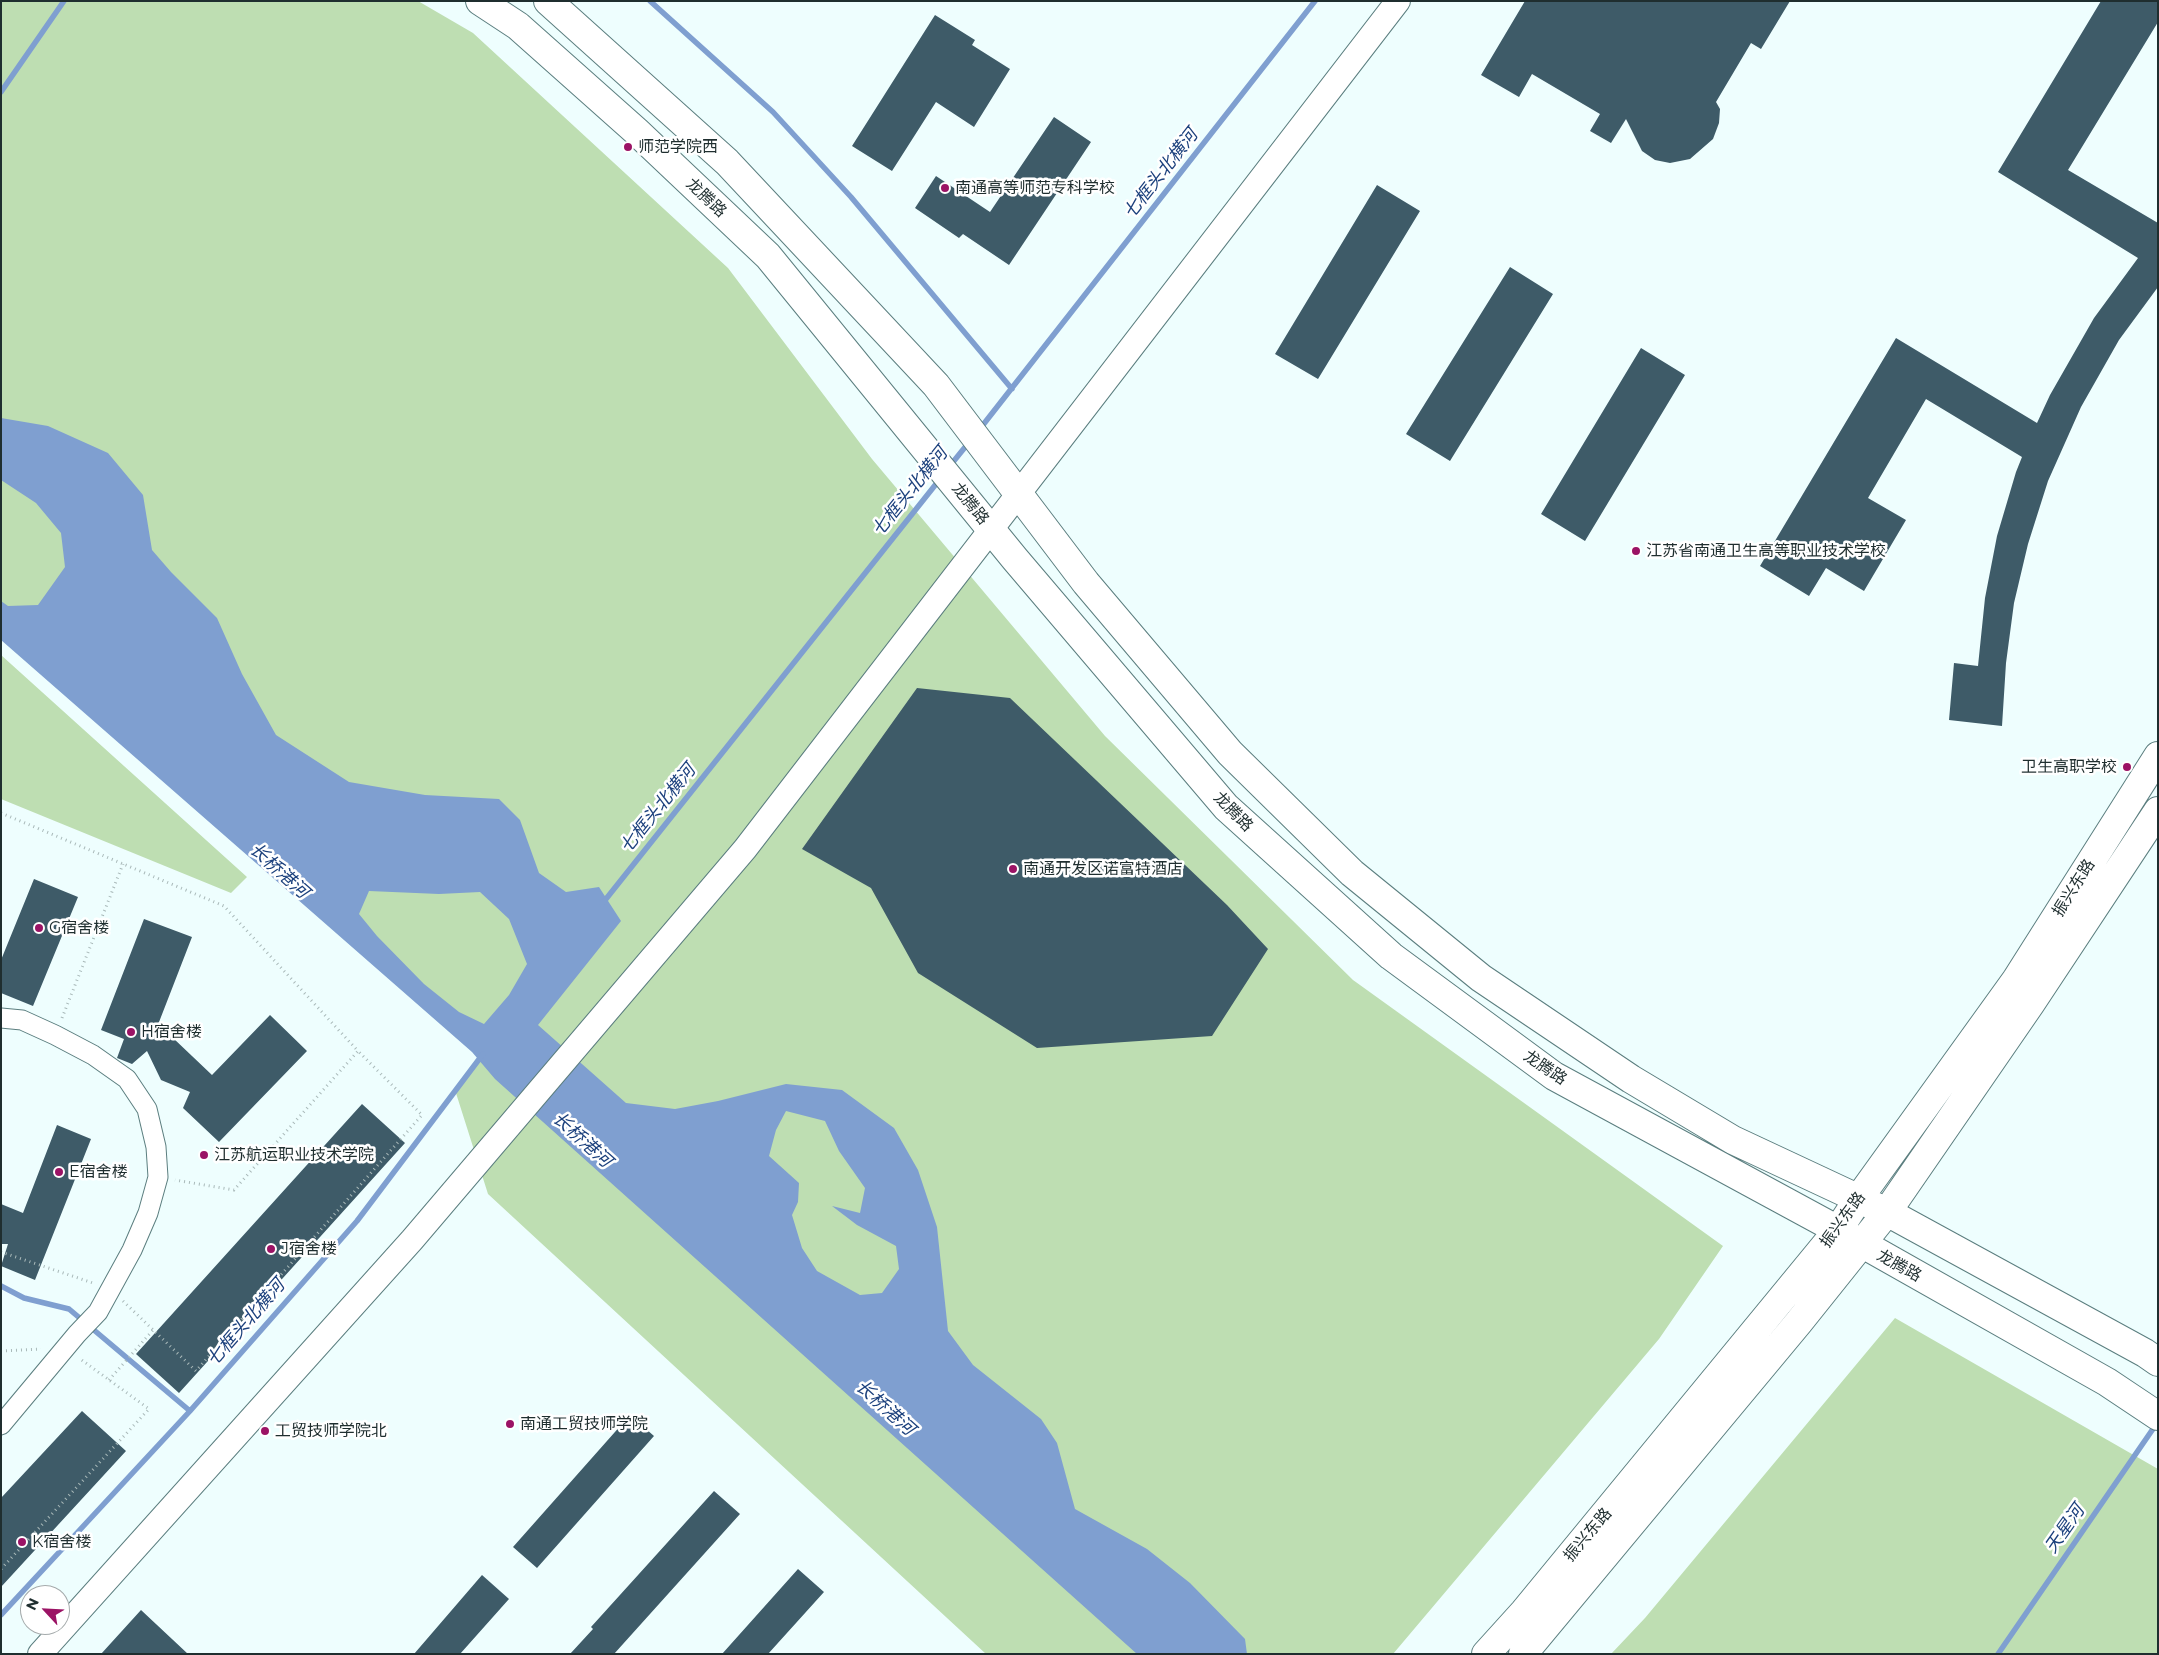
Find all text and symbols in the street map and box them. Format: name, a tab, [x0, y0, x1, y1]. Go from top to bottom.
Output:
water label: 七框头北横河	[1119, 125, 1203, 223]
place label: 师范学院西	[638, 137, 718, 157]
marker: 师范学院西	[622, 141, 634, 153]
street label: 龙腾路	[682, 175, 730, 221]
place label: 南通高等师范专科学校	[955, 178, 1115, 198]
marker: 南通高等师范专科学校	[939, 182, 951, 194]
water label: 七框头北横河	[868, 443, 952, 541]
street label: 龙腾路	[947, 479, 993, 529]
place label: 江苏省南通卫生高等职业技术学校	[1646, 541, 1886, 561]
marker: 江苏省南通卫生高等职业技术学校	[1630, 545, 1642, 557]
place label: 卫生高职学校	[2021, 757, 2117, 777]
water label: 七框头北横河	[616, 760, 700, 858]
marker: 卫生高职学校	[2121, 761, 2133, 773]
street label: 龙腾路	[1209, 788, 1257, 836]
water label: 长桥港河	[245, 839, 313, 903]
street label: 振兴东路	[2049, 856, 2099, 920]
place label: 南通开发区诺富特酒店	[1023, 859, 1183, 879]
marker: 南通开发区诺富特酒店	[1007, 863, 1019, 875]
place label: G宿舍楼	[49, 918, 109, 938]
marker: G宿舍楼	[33, 922, 45, 934]
place label: H宿舍楼	[141, 1022, 202, 1042]
marker: H宿舍楼	[125, 1026, 137, 1038]
street label: 龙腾路	[1520, 1047, 1570, 1089]
water label: 长桥港河	[548, 1108, 616, 1172]
place label: 江苏航运职业技术学院	[214, 1145, 374, 1165]
marker: 江苏航运职业技术学院	[198, 1149, 210, 1161]
place label: E宿舍楼	[69, 1162, 128, 1182]
marker: E宿舍楼	[53, 1166, 65, 1178]
street label: 振兴东路	[1816, 1188, 1870, 1252]
place label: J宿舍楼	[281, 1239, 337, 1259]
marker: J宿舍楼	[265, 1243, 277, 1255]
street label: 龙腾路	[1873, 1246, 1925, 1286]
water label: 七框头北横河	[202, 1275, 290, 1371]
water label: 长桥港河	[851, 1376, 919, 1440]
place label: 南通工贸技师学院	[520, 1414, 648, 1434]
marker: 南通工贸技师学院	[504, 1418, 516, 1430]
place label: 工贸技师学院北	[275, 1421, 387, 1441]
marker: 工贸技师学院北	[259, 1425, 271, 1437]
water label: 天星河	[2041, 1501, 2089, 1557]
street label: 振兴东路	[1560, 1504, 1616, 1566]
place label: K宿舍楼	[32, 1532, 91, 1552]
marker: K宿舍楼	[16, 1536, 28, 1548]
north arrow	[20, 1585, 70, 1635]
text: N	[22, 1595, 43, 1613]

